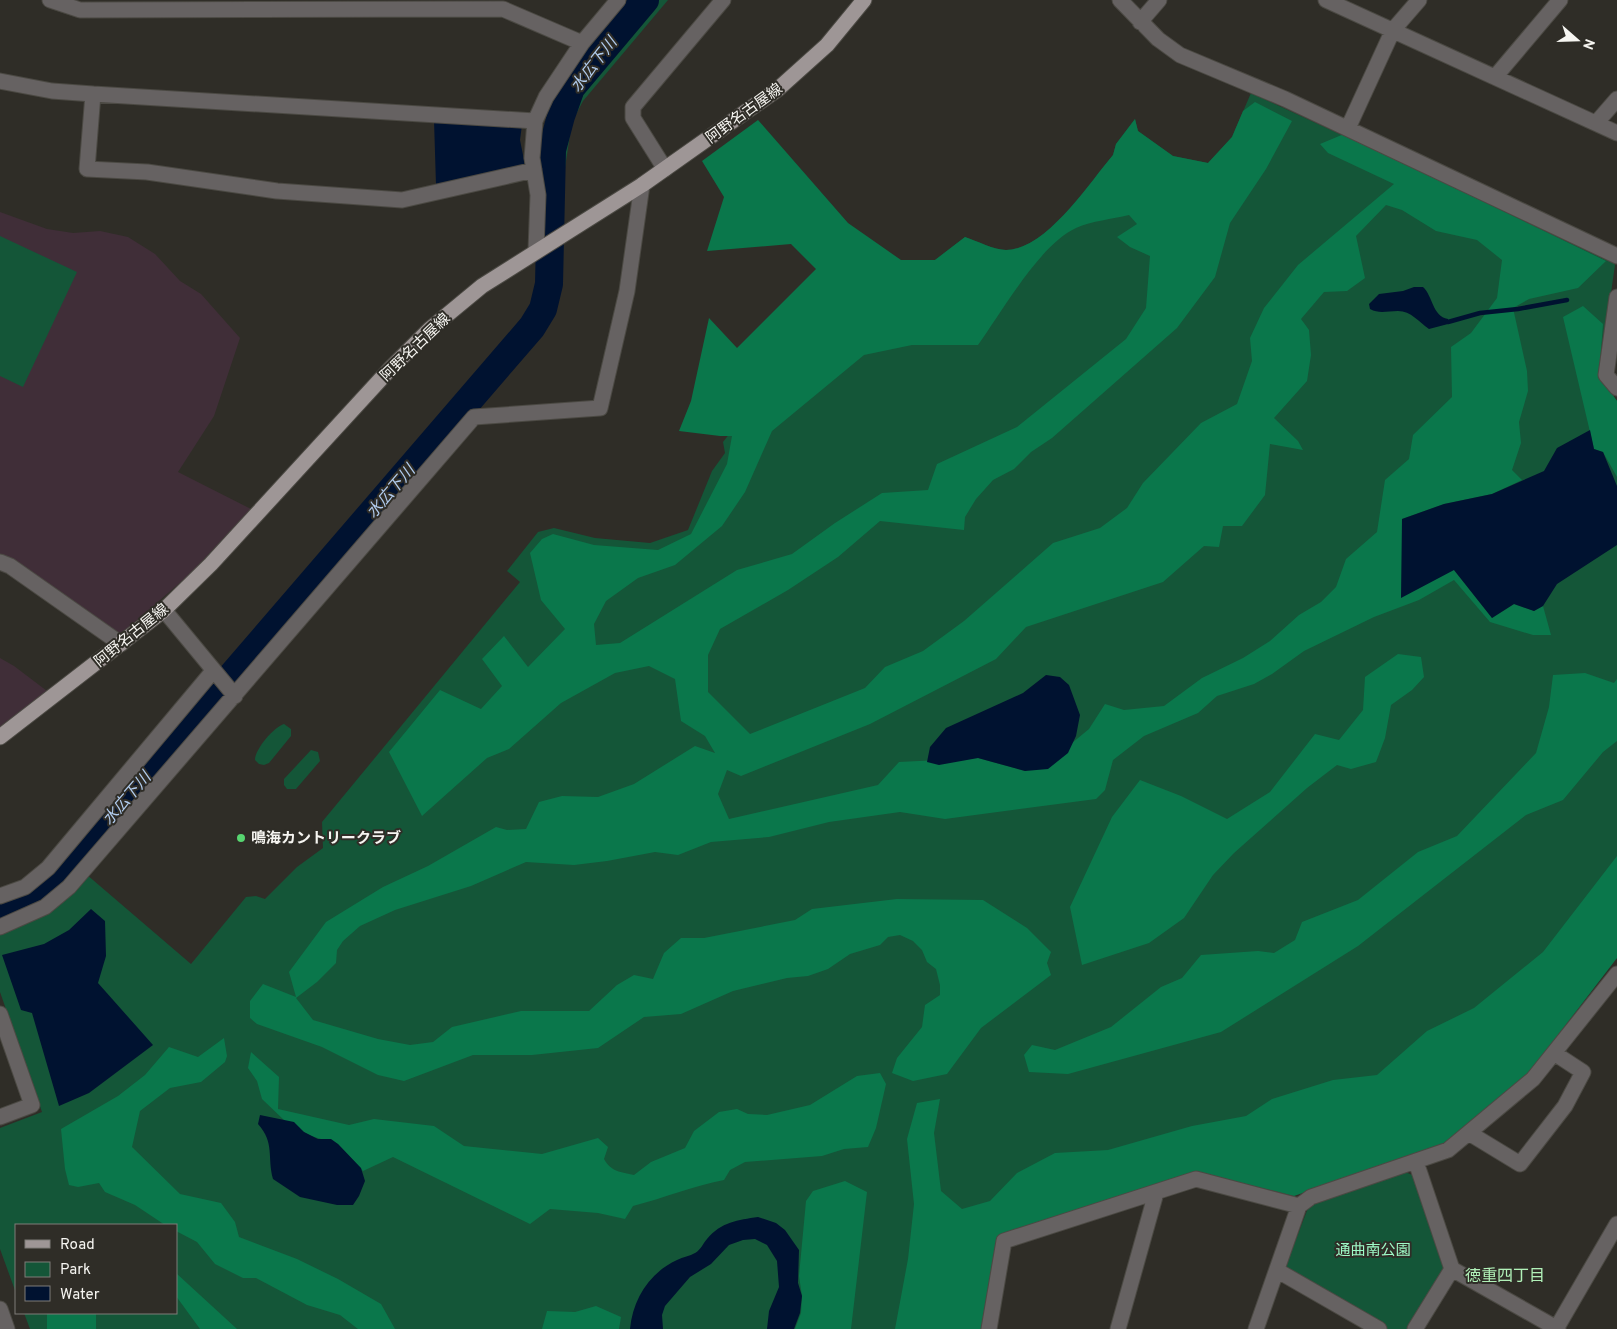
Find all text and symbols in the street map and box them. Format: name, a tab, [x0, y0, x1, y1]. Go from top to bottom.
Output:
north arrow	[1552, 15, 1602, 65]
water label: 水広下川	[567, 32, 623, 97]
text: N	[1578, 36, 1598, 52]
street label: 阿野名古屋線	[703, 80, 787, 148]
street label: 阿野名古屋線	[377, 310, 455, 386]
water label: 水広下川	[363, 460, 421, 523]
street label: 阿野名古屋線	[91, 600, 173, 672]
water label: 水広下川	[99, 767, 157, 830]
place label: 鳴海カントリークラブ	[251, 829, 401, 849]
marker: 鳴海カントリークラブ	[235, 832, 247, 844]
legend	[15, 1224, 178, 1314]
text: Road	[60, 1236, 95, 1255]
park label: 通曲南公園	[1335, 1242, 1411, 1261]
text: Park	[60, 1261, 91, 1280]
district label: 徳重四丁目	[1465, 1267, 1545, 1287]
text: Water	[60, 1286, 100, 1305]

